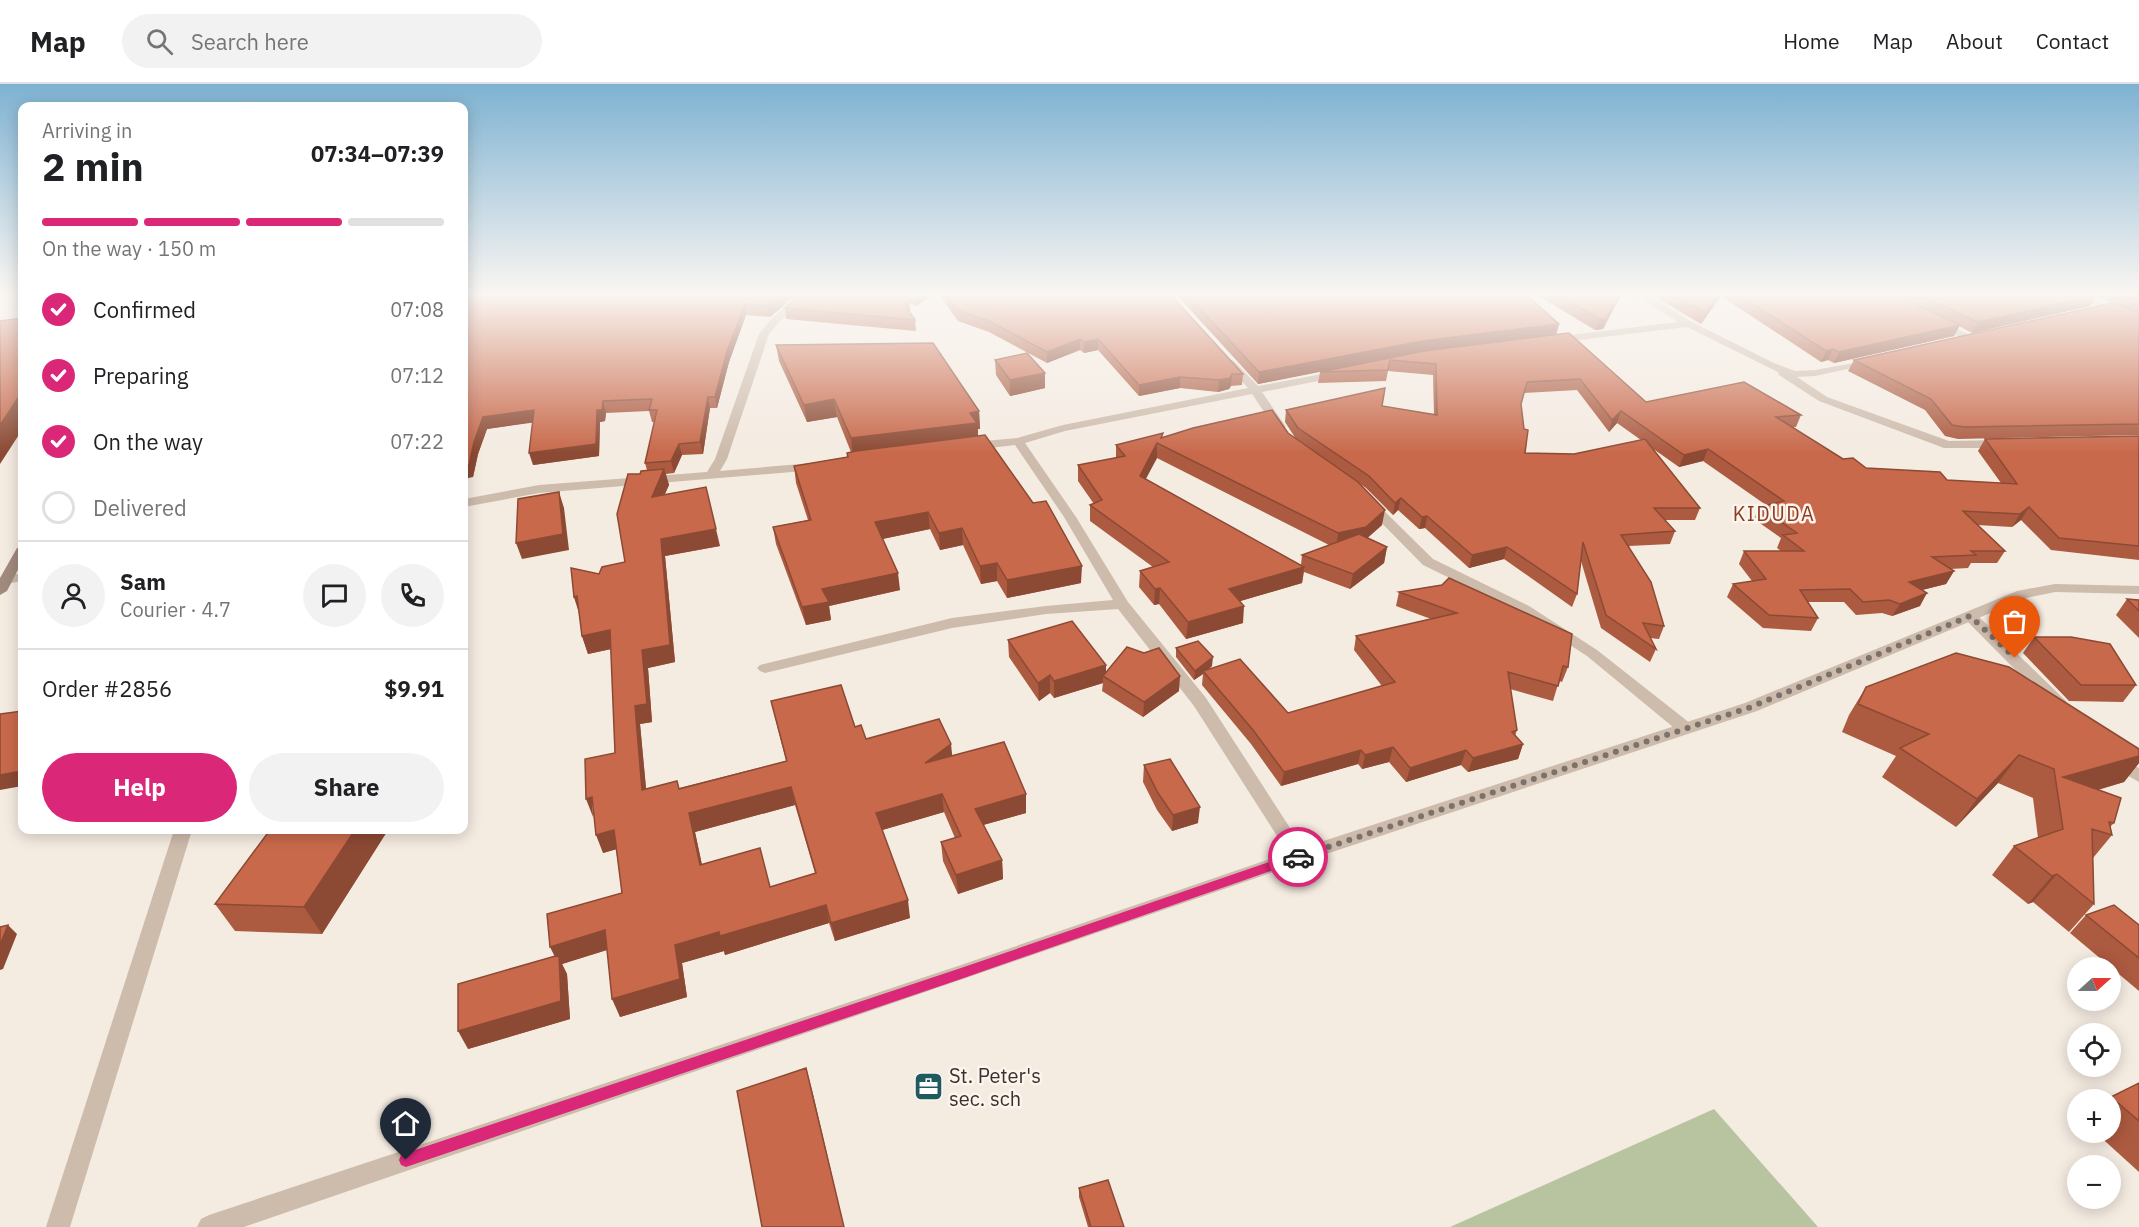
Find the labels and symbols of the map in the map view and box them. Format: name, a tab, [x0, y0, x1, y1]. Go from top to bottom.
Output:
district label: KIDUDA	[1733, 500, 1815, 527]
pin	[1989, 596, 2040, 658]
courier	[1268, 827, 1328, 887]
north arrow	[2067, 957, 2121, 1011]
place label: St. Peter's sec. sch	[949, 1062, 1041, 1112]
office icon: St. Peter's sec. sch	[912, 1071, 944, 1103]
pin	[380, 1098, 431, 1160]

